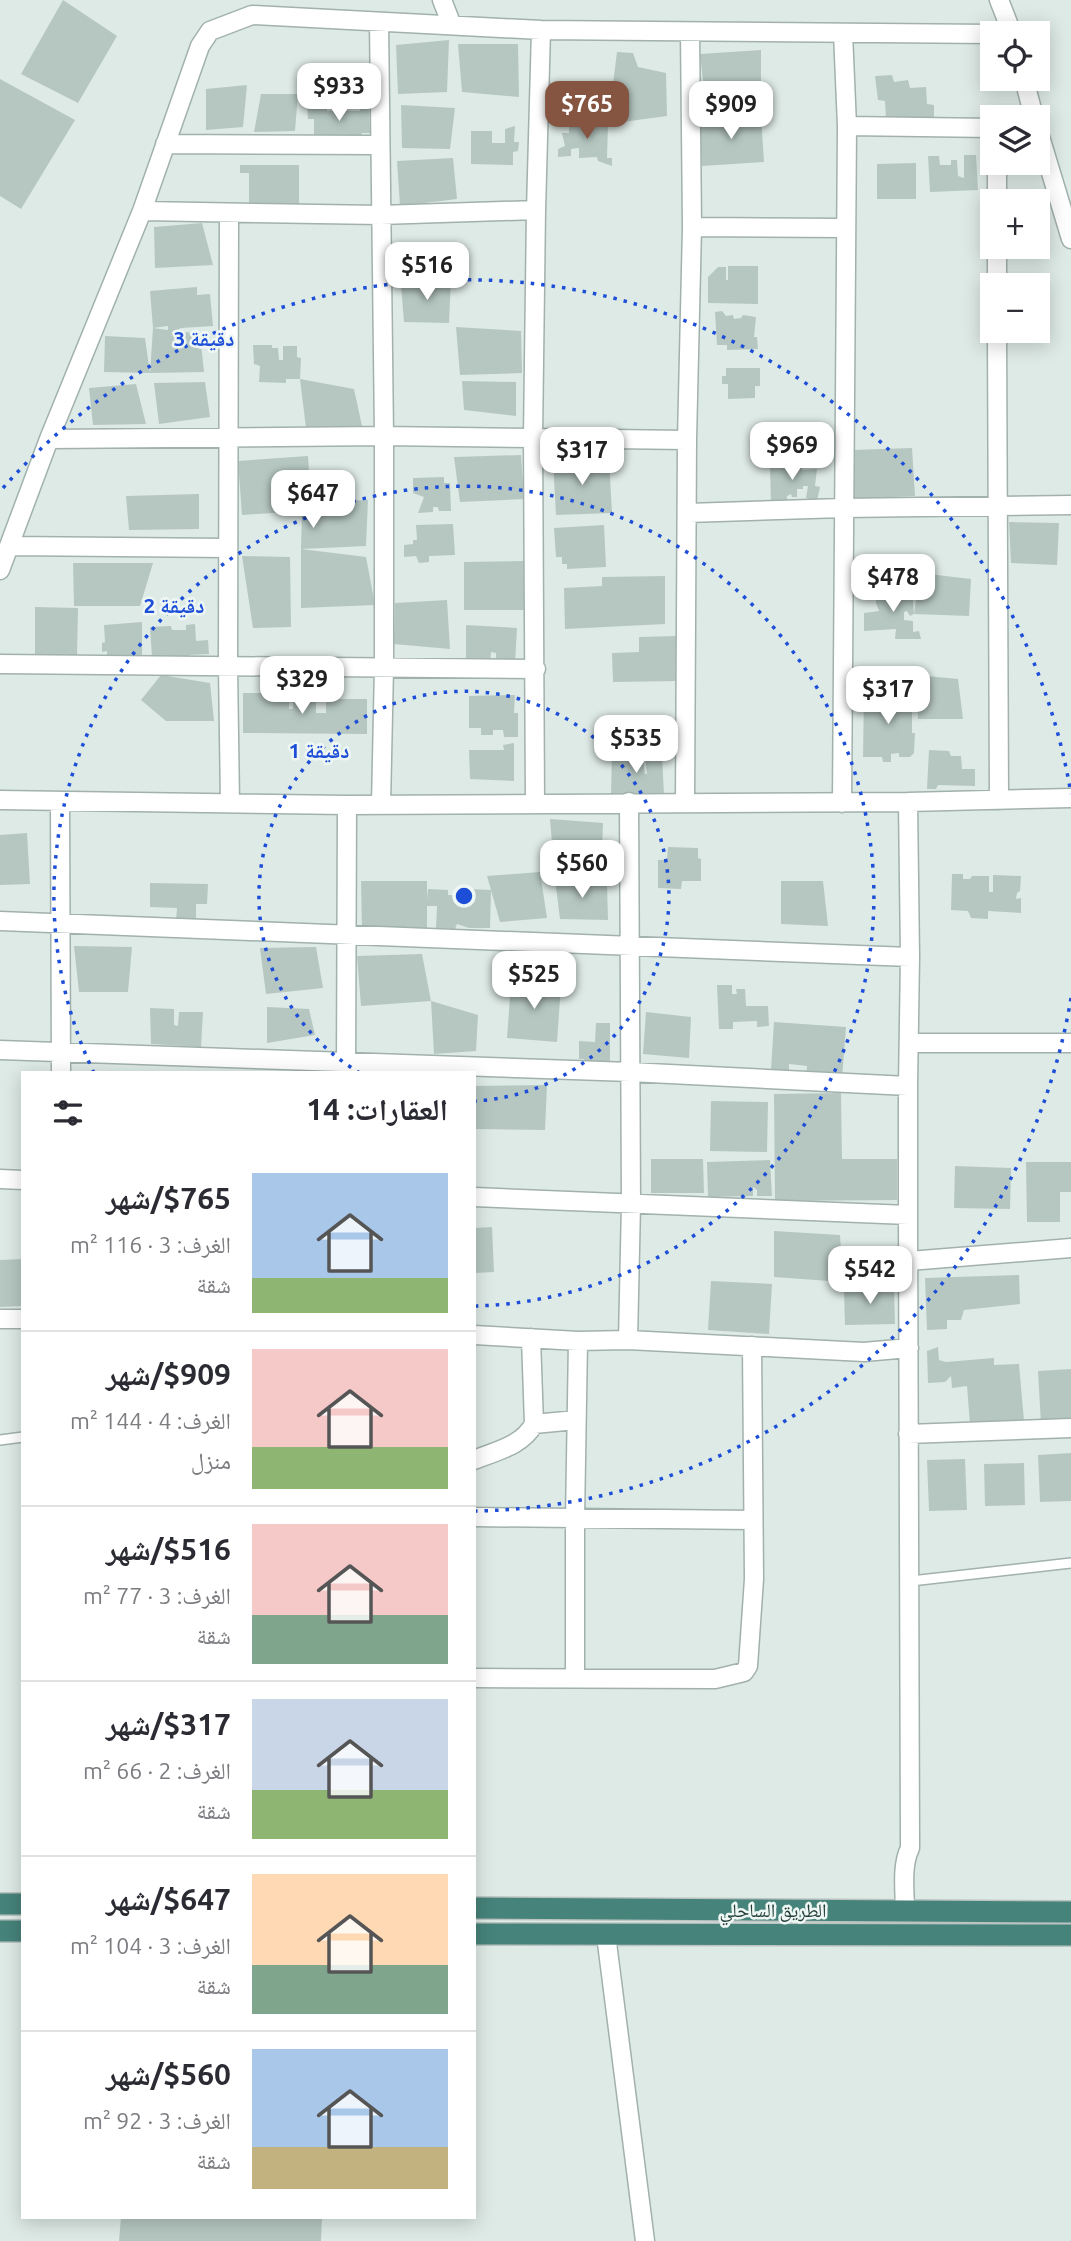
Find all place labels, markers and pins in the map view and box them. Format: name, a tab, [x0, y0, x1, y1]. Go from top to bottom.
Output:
pin: $933	[298, 64, 380, 123]
pin: $765	[546, 82, 628, 141]
pin: $909	[690, 82, 772, 141]
pin: $516	[386, 243, 468, 302]
pin: $969	[751, 422, 833, 482]
pin: $317	[541, 428, 623, 487]
pin: $647	[272, 470, 354, 530]
pin: $478	[852, 554, 934, 614]
pin: $329	[261, 656, 343, 716]
pin: $317	[847, 666, 929, 726]
pin: $535	[595, 716, 677, 775]
pin: $560	[541, 841, 623, 900]
centre of rings	[452, 884, 476, 908]
pin: $525	[493, 951, 575, 1011]
pin: $542	[829, 1246, 911, 1306]

